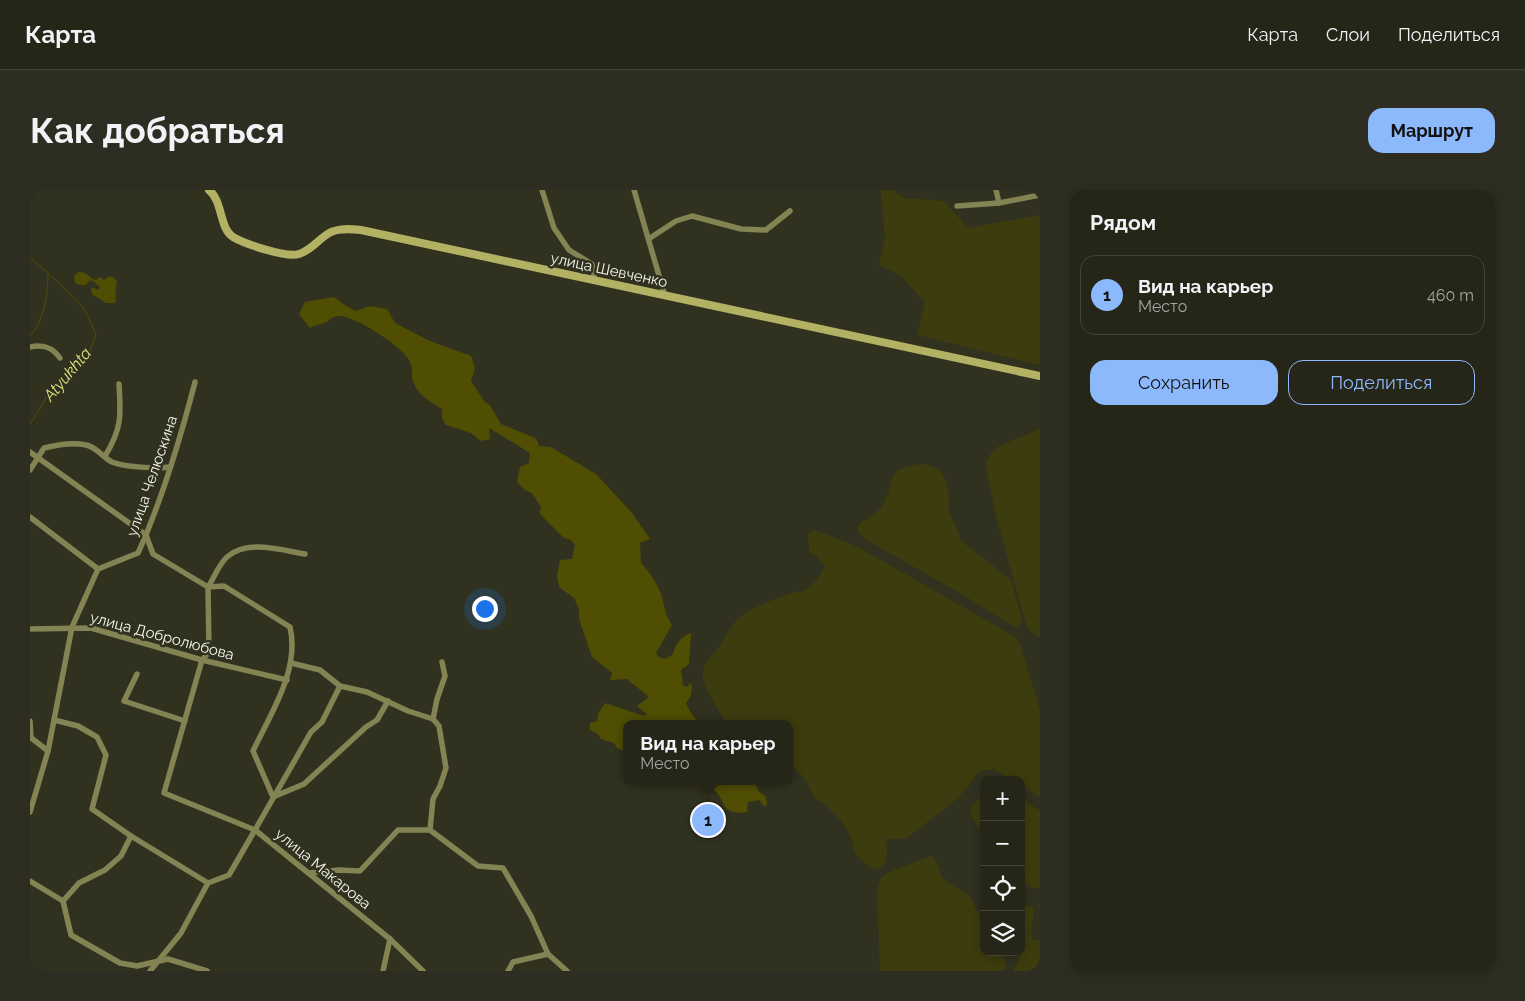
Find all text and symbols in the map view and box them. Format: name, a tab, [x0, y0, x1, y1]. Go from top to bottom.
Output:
text: Карта	[25, 20, 96, 49]
text: Карта	[1247, 24, 1298, 45]
text: Слои	[1326, 24, 1370, 45]
text: Поделиться	[1398, 24, 1500, 45]
button: Маршрут	[1368, 108, 1495, 153]
text: Как добраться	[30, 110, 285, 151]
text: Рядом	[1090, 210, 1156, 235]
street label: улица Шевченко	[549, 249, 669, 291]
text: Вид на карьер	[1138, 275, 1273, 297]
text: 1	[1103, 286, 1111, 305]
text: 460 m	[1427, 286, 1474, 305]
text: Место	[1138, 297, 1187, 316]
water label: Atyukhta	[39, 343, 96, 406]
button: Сохранить	[1090, 360, 1278, 405]
button: Поделиться	[1288, 360, 1475, 405]
street label: улица Челюскина	[123, 413, 181, 539]
your location	[472, 596, 498, 622]
street label: улица Добролюбова	[88, 608, 236, 664]
popup	[623, 720, 793, 785]
text: Вид на карьер	[640, 732, 776, 754]
text: Место	[640, 754, 690, 773]
map controls	[980, 776, 1025, 956]
button: +	[980, 776, 1025, 821]
pin: 1	[692, 801, 724, 839]
button: −	[980, 821, 1025, 866]
street label: улица Макарова	[272, 825, 374, 913]
button: locate	[980, 866, 1025, 911]
button: layers	[980, 911, 1025, 956]

